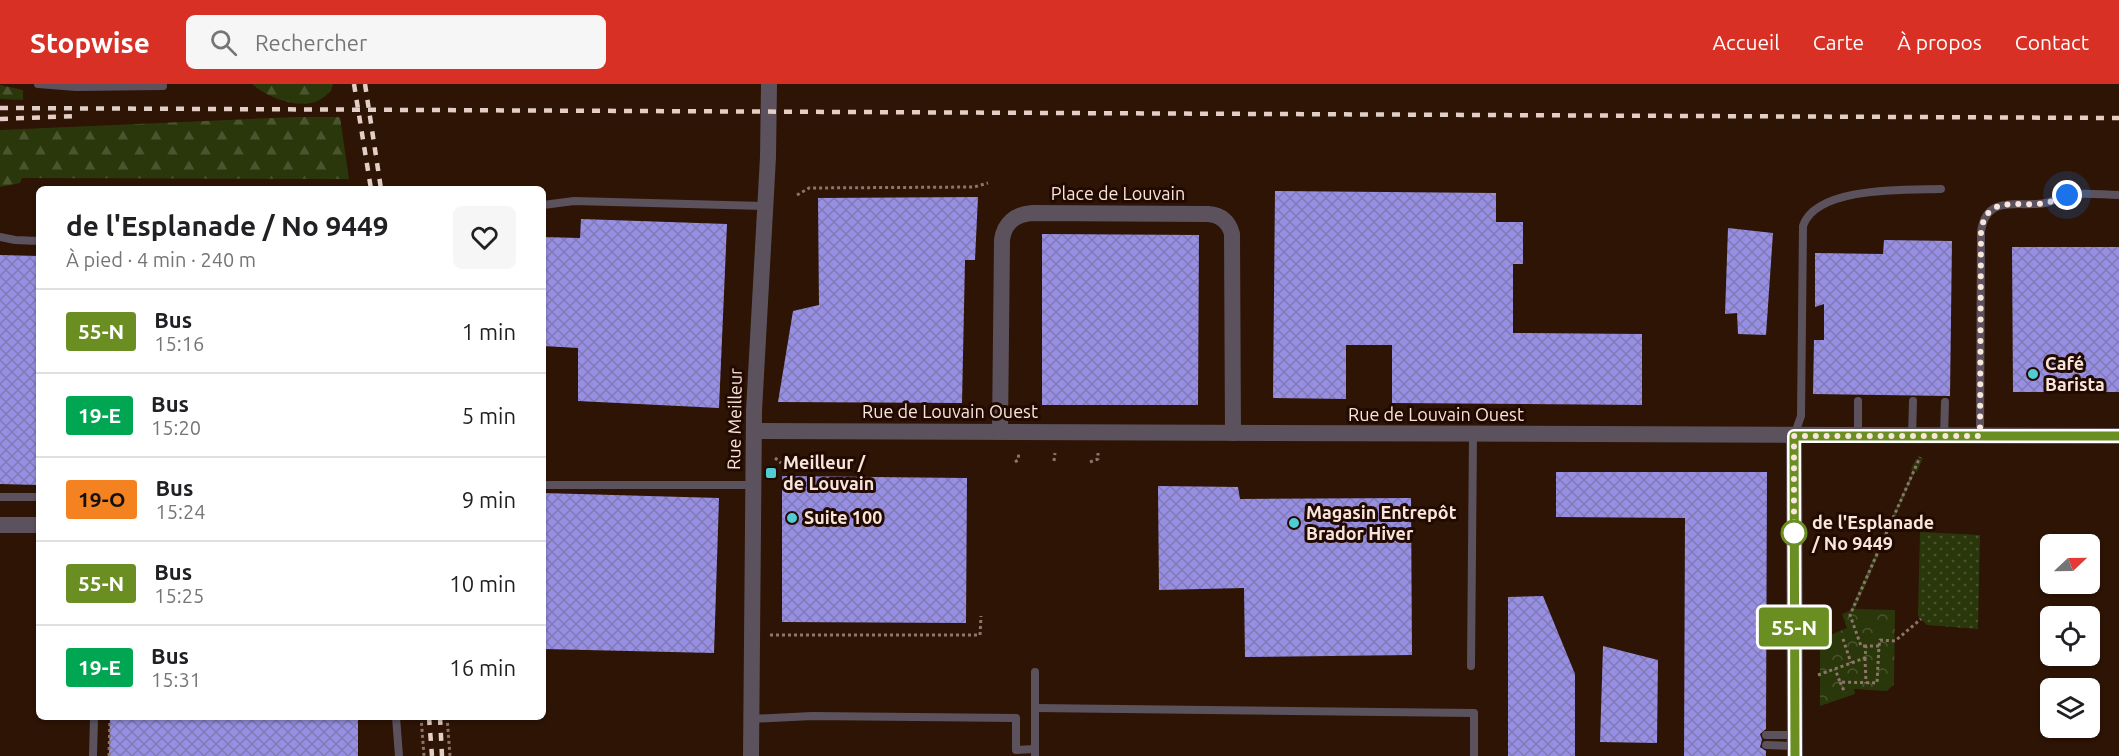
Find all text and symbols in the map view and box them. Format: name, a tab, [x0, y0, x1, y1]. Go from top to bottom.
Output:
search box	[186, 15, 606, 69]
icon: search	[207, 26, 240, 59]
text: Stopwise	[30, 27, 150, 58]
text: Rechercher	[255, 30, 367, 55]
text: Accueil	[1712, 30, 1780, 54]
text: Carte	[1813, 30, 1864, 54]
text: À propos	[1897, 30, 1982, 54]
text: Contact	[2015, 30, 2089, 54]
your location	[2052, 180, 2082, 210]
street label: Place de Louvain	[1051, 183, 1185, 203]
button: heart	[453, 206, 516, 269]
text: de l'Esplanade / No 9449	[66, 210, 389, 241]
text: À pied · 4 min · 240 m	[66, 248, 256, 271]
text: Bus	[154, 307, 192, 332]
text: 55-N	[78, 319, 124, 343]
text: 1 min	[462, 319, 516, 344]
text: 15:16	[154, 332, 204, 355]
place label: Café Barista	[2045, 353, 2105, 394]
marker: Café Barista	[2026, 367, 2040, 381]
street label: Rue Meilleur	[723, 368, 745, 470]
text: Bus	[151, 391, 189, 416]
street label: Rue de Louvain Ouest	[862, 401, 1038, 421]
text: 19-E	[78, 403, 121, 427]
text: 5 min	[462, 403, 516, 428]
street label: Rue de Louvain Ouest	[1348, 404, 1524, 424]
text: 15:20	[151, 416, 201, 439]
place label: Meilleur / de Louvain	[783, 452, 874, 493]
marker: Meilleur / de Louvain	[764, 466, 778, 480]
text: Bus	[155, 475, 193, 500]
text: 19-O	[78, 487, 125, 511]
text: 9 min	[462, 487, 516, 512]
text: 15:24	[155, 500, 205, 523]
place label: Magasin Entrepôt Brador Hiver	[1306, 502, 1457, 543]
place label: Suite 100	[804, 507, 882, 527]
marker: Suite 100	[785, 511, 799, 525]
place label: de l'Esplanade / No 9449	[1811, 512, 1934, 553]
marker: Magasin Entrepôt Brador Hiver	[1287, 516, 1301, 530]
marker: de l'Esplanade / No 9449	[1781, 520, 1807, 546]
north arrow	[2040, 534, 2100, 594]
map controls	[2040, 534, 2100, 738]
text: Bus	[154, 559, 192, 584]
text: 55-N	[78, 571, 124, 595]
text: 10 min	[449, 571, 516, 596]
text: 15:25	[154, 584, 204, 607]
button: locate	[2040, 606, 2100, 666]
line badge: 55-N	[1752, 608, 1836, 646]
text: 55-N	[1771, 615, 1817, 639]
text: Bus	[151, 643, 189, 668]
text: 19-E	[78, 655, 121, 679]
text: 16 min	[449, 655, 516, 680]
text: 15:31	[151, 668, 201, 691]
button: layers	[2040, 678, 2100, 738]

